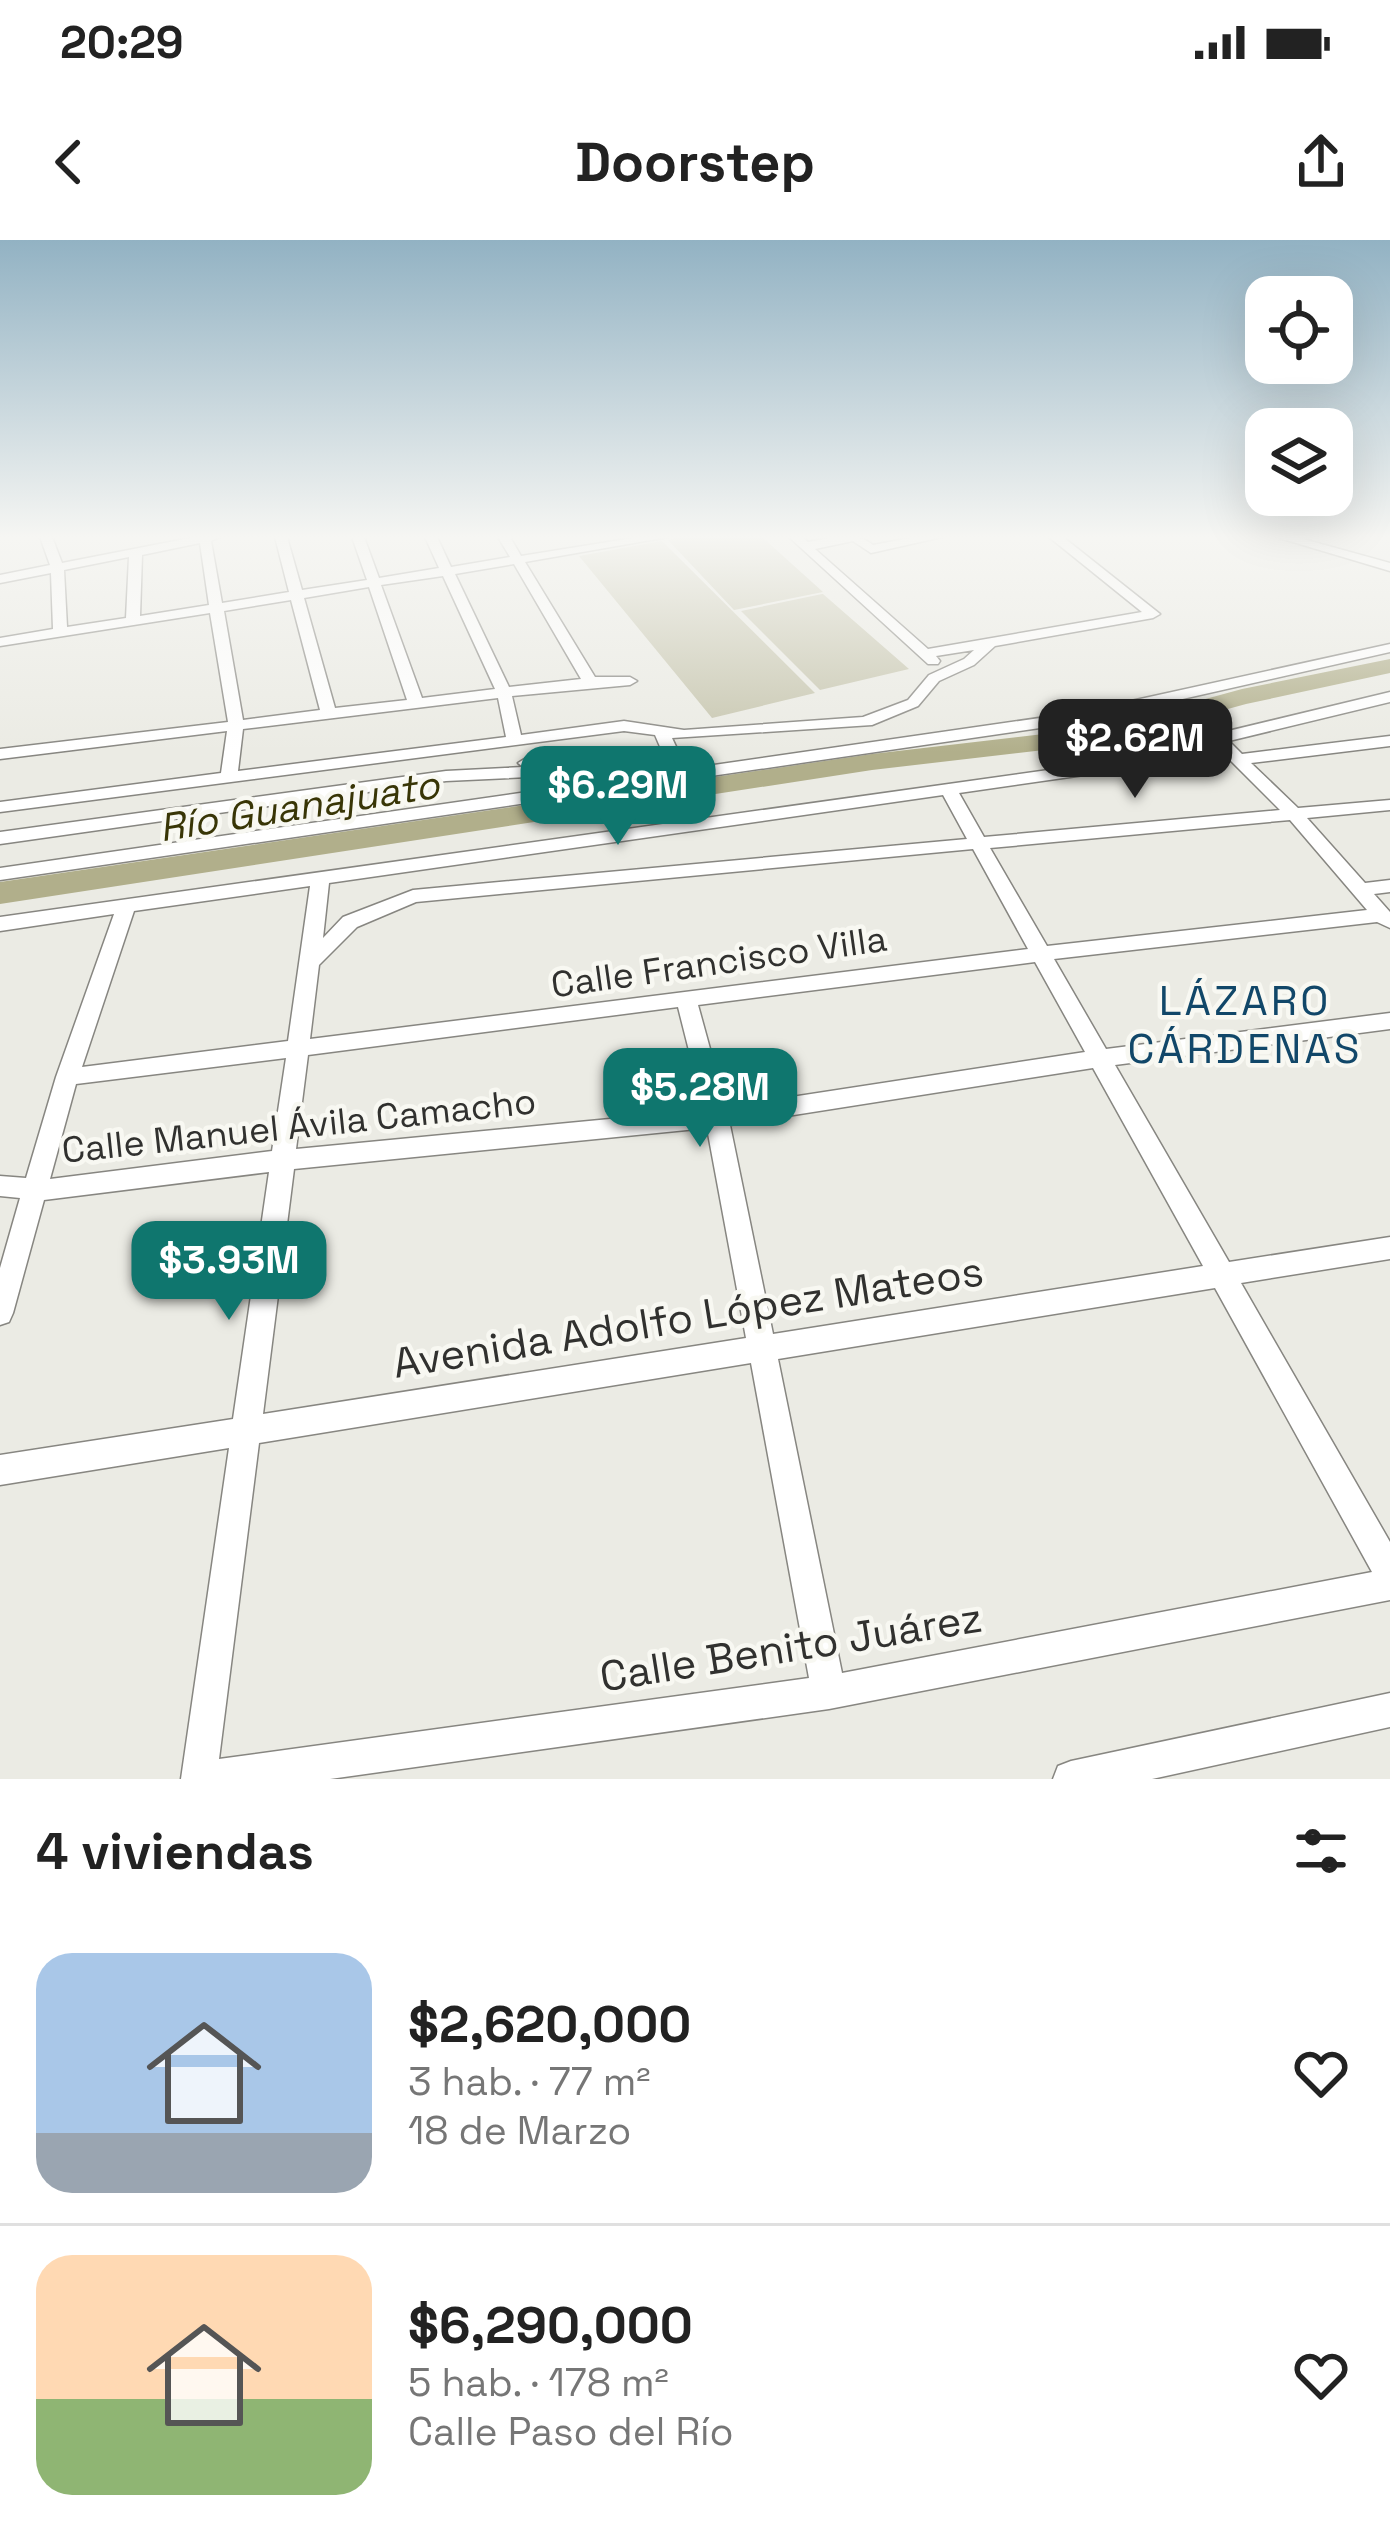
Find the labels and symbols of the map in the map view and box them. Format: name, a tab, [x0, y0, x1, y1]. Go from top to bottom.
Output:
pin: $2.62M	[1037, 699, 1233, 801]
pin: $6.29M	[520, 746, 716, 848]
water label: Río Guanajuato	[156, 760, 443, 852]
street label: Calle Francisco Villa	[548, 916, 890, 1008]
district label: LÁZARO CÁRDENAS	[1127, 974, 1363, 1075]
pin: $5.28M	[602, 1048, 798, 1150]
street label: Calle Manuel Ávila Camacho	[60, 1078, 538, 1174]
pin: $3.93M	[131, 1221, 327, 1323]
street label: Avenida Adolfo López Mateos	[389, 1244, 987, 1390]
street label: Calle Benito Juárez	[596, 1591, 986, 1703]

